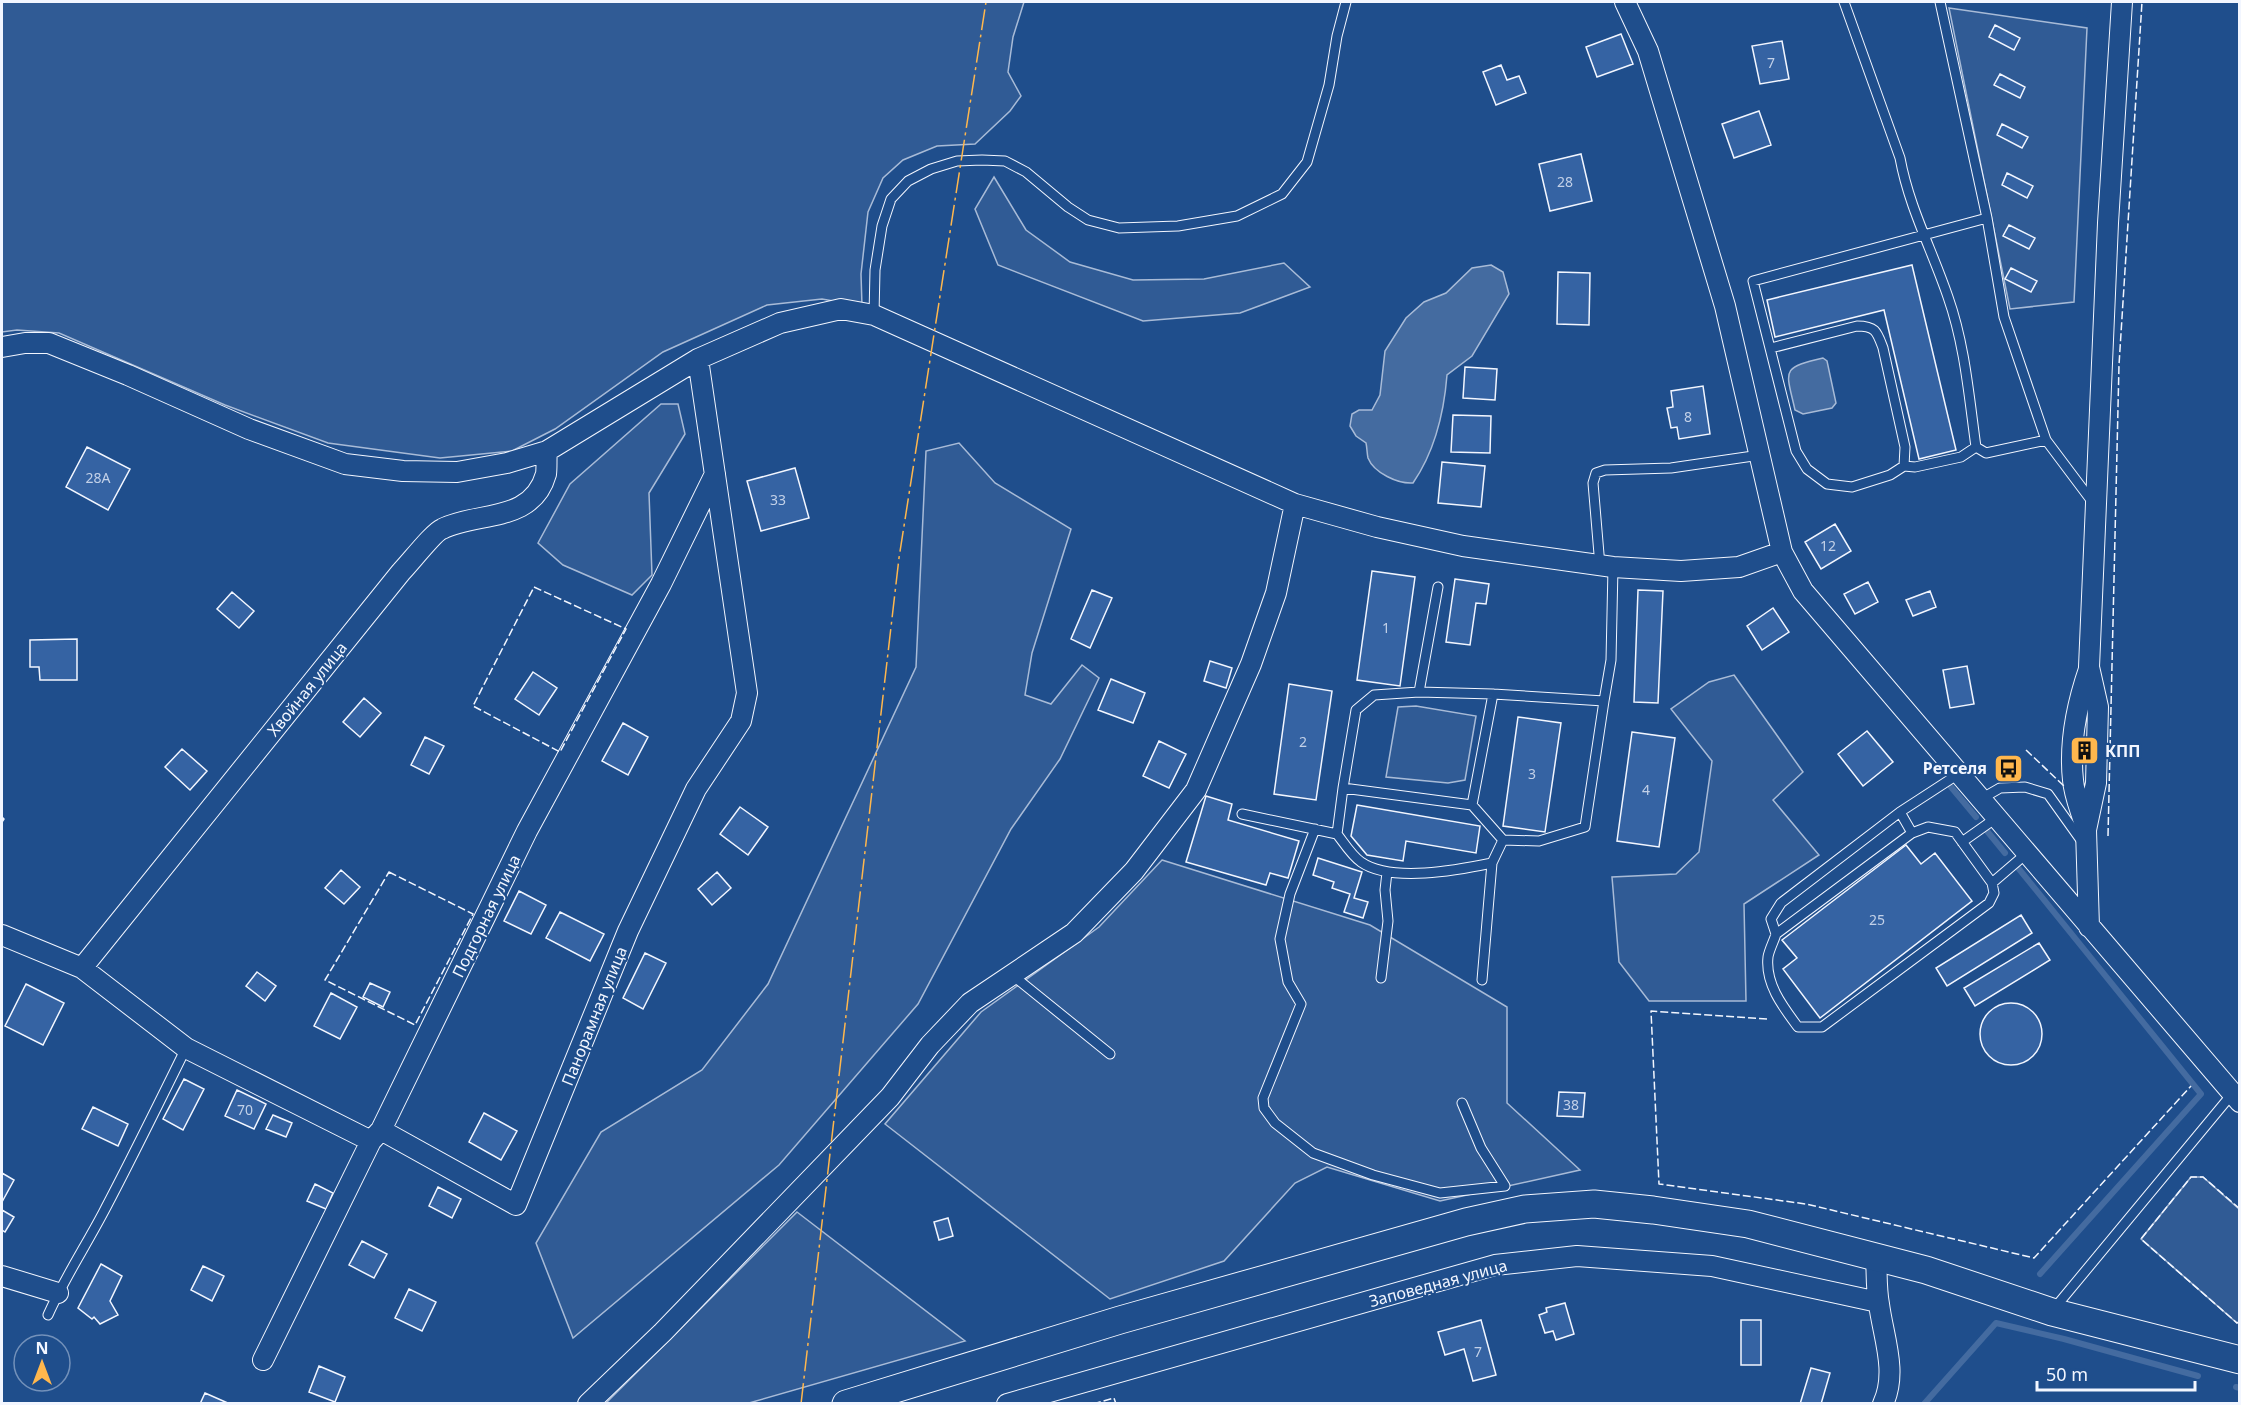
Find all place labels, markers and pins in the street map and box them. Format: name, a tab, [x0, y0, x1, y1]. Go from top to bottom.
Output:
building icon: КПП	[2068, 735, 2100, 767]
place label: КПП	[2105, 740, 2140, 762]
bus stop icon: Ретселя	[1992, 752, 2024, 784]
place label: Ретселя	[1923, 757, 1987, 779]

